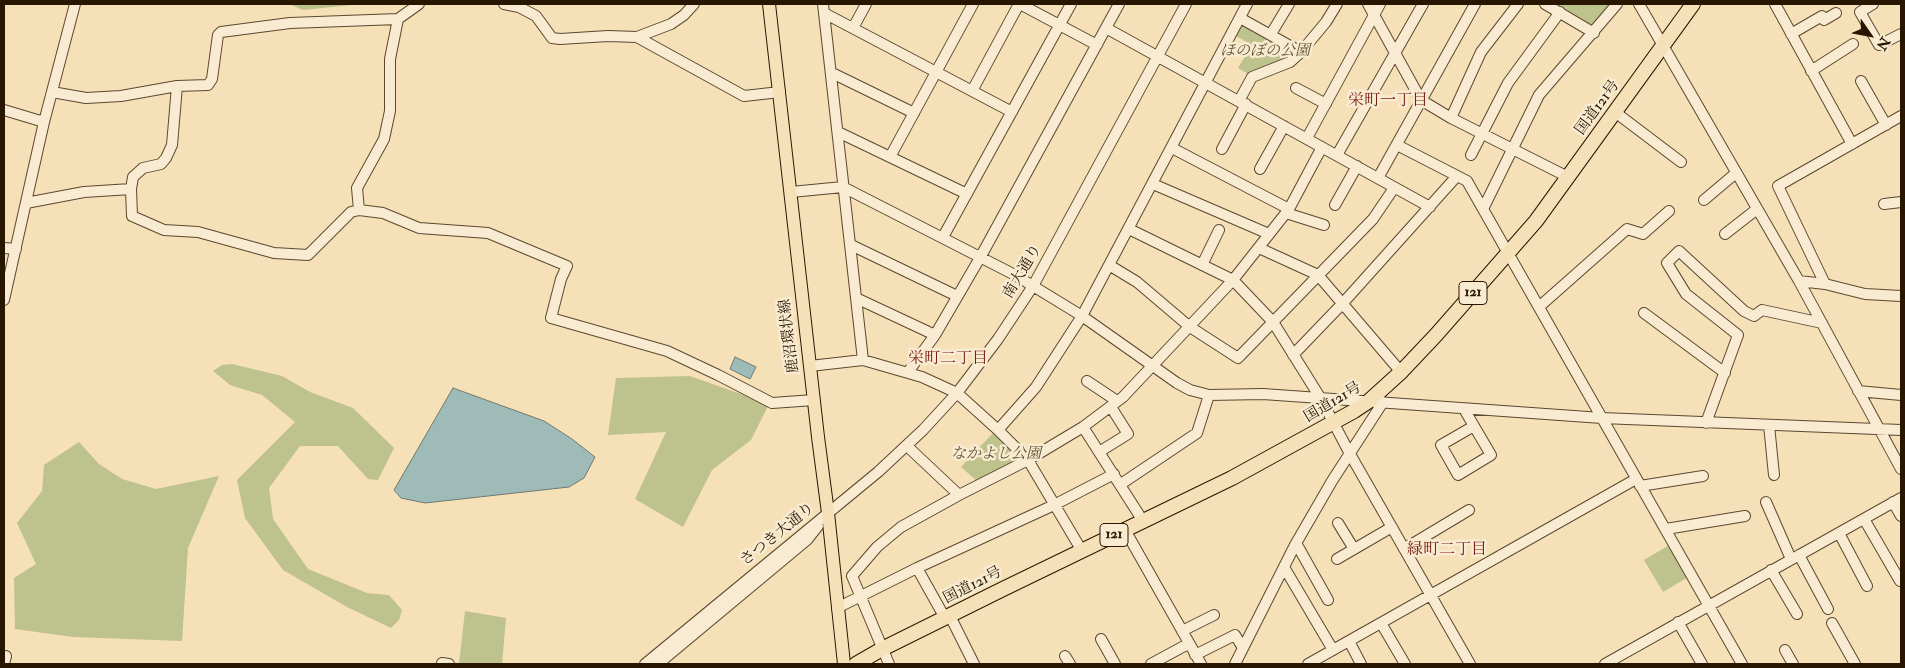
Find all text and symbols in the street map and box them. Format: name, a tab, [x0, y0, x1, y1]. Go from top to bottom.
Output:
north arrow	[1845, 10, 1895, 60]
text: N	[1872, 34, 1894, 53]
park label: ほのぼの公園	[1220, 43, 1310, 61]
street label: 国道121号	[1572, 77, 1624, 139]
district label: 栄町一丁目	[1348, 92, 1428, 112]
street label: 南大通り	[1000, 242, 1046, 302]
road number: 121	[1459, 282, 1487, 304]
street label: 鹿沼環状線	[776, 298, 804, 374]
district label: 栄町二丁目	[908, 350, 988, 370]
street label: 国道121号	[1301, 379, 1365, 427]
park label: なかよし公園	[951, 446, 1041, 464]
street label: さつき大通り	[737, 500, 819, 570]
road number: 121	[1100, 524, 1128, 546]
district label: 緑町二丁目	[1407, 541, 1487, 561]
street label: 国道121号	[941, 564, 1005, 608]

